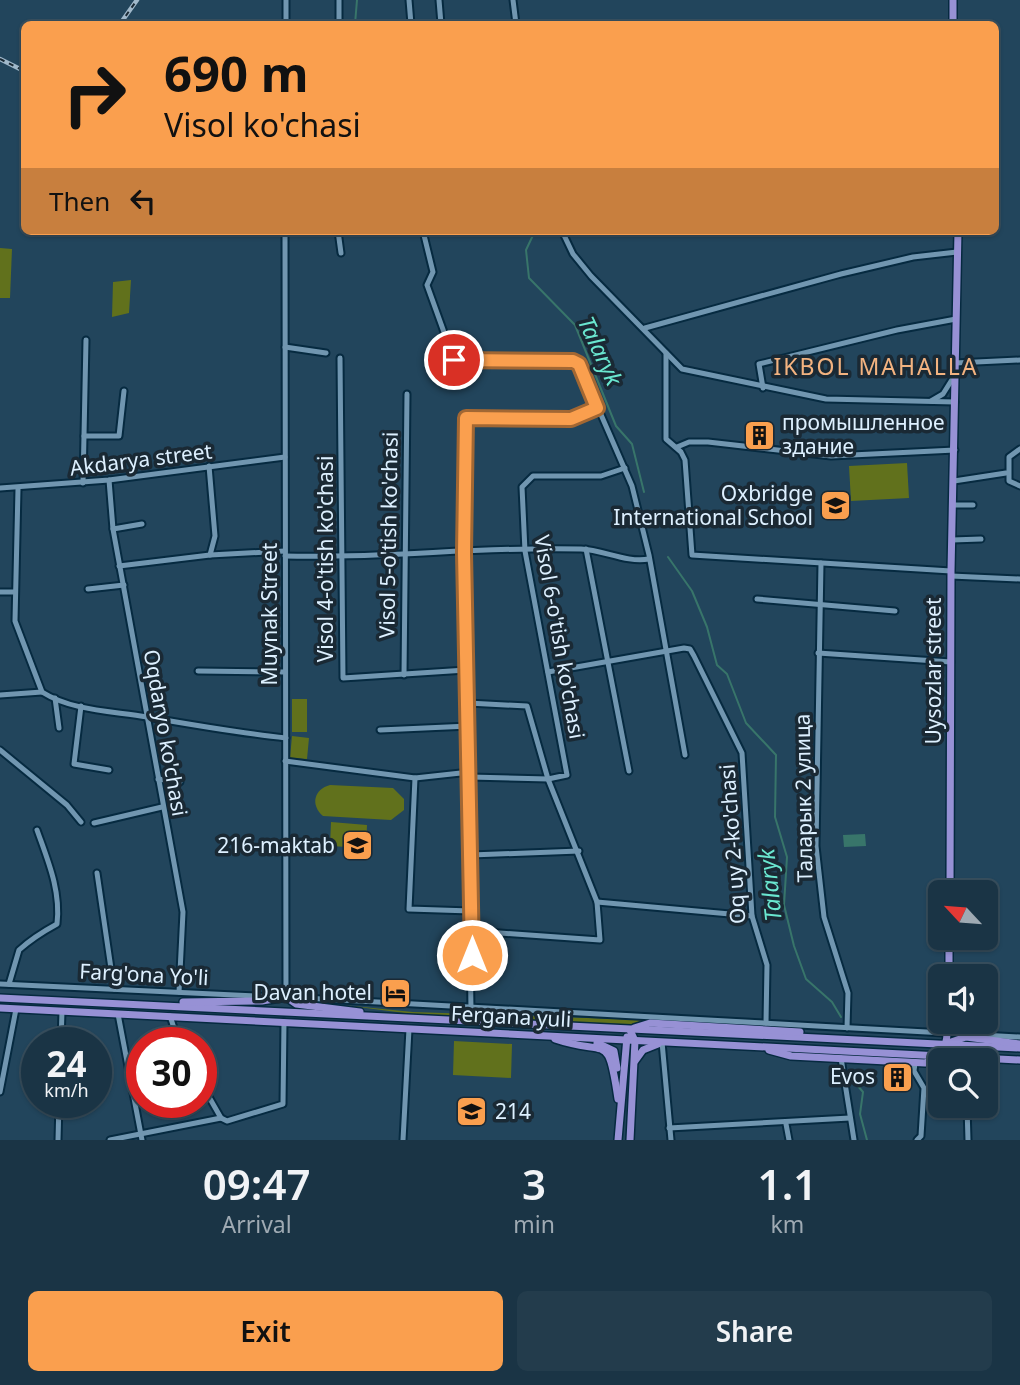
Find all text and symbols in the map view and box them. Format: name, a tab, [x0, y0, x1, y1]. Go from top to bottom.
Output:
text: 690 m	[164, 40, 309, 106]
icon: right	[49, 49, 140, 140]
text: Visol ko'chasi	[164, 103, 361, 146]
icon: left	[124, 182, 162, 220]
text: Then	[49, 183, 110, 219]
water label: Talaryk	[571, 311, 632, 392]
pin	[424, 330, 484, 390]
icon: arrive	[435, 341, 473, 379]
district label: IKBOL MAHALLA	[773, 350, 979, 382]
place label: промышленное здание	[782, 408, 945, 460]
building icon: промышленное здание	[742, 418, 776, 452]
street label: Visol 5-o'tish ko'chasi	[372, 431, 404, 639]
street label: Akdarya street	[68, 436, 214, 482]
street label: Visol 4-o'tish ko'chasi	[311, 456, 339, 662]
place label: Oxbridge International School	[613, 479, 813, 531]
school or university icon: Oxbridge International School	[819, 489, 853, 523]
street label: Visol 6-o'tish ko'chasi	[528, 533, 592, 741]
street label: Muynak Street	[255, 542, 283, 685]
street label: Uysozlar street	[919, 597, 947, 744]
street label: Oqdaryo ko'chasi	[138, 647, 194, 819]
street label: Таларык 2 улица	[788, 713, 818, 883]
street label: Oq uy 2-ko'chasi	[712, 763, 752, 925]
school or university icon: 216-maktab	[341, 829, 375, 863]
place label: 216-maktab	[217, 831, 335, 859]
water label: Talaryk	[749, 846, 789, 923]
north arrow	[928, 880, 998, 950]
map controls	[928, 880, 998, 1118]
position arrow	[435, 918, 509, 992]
street label: Farg'ona Yo'li	[79, 957, 209, 991]
button: sound	[928, 964, 998, 1034]
hotel icon: Davan hotel	[378, 976, 412, 1010]
place label: Davan hotel	[253, 978, 372, 1006]
street label: Fergana yuli	[450, 999, 572, 1033]
speed limit sign: 30	[126, 1027, 217, 1118]
text: 24	[46, 1040, 87, 1087]
button: search	[928, 1048, 998, 1118]
building icon: Evos	[881, 1060, 915, 1094]
place label: Evos	[830, 1062, 875, 1090]
text: km/h	[44, 1078, 89, 1102]
school or university icon: 214	[455, 1095, 489, 1129]
place label: 214	[495, 1097, 531, 1125]
text: 09:47	[203, 1155, 310, 1212]
text: 3	[522, 1155, 546, 1212]
text: 1.1	[758, 1155, 817, 1212]
text: Arrival	[222, 1208, 292, 1240]
text: min	[513, 1208, 555, 1240]
text: km	[771, 1208, 804, 1240]
button: Exit	[28, 1291, 503, 1371]
button: Share	[517, 1291, 992, 1371]

